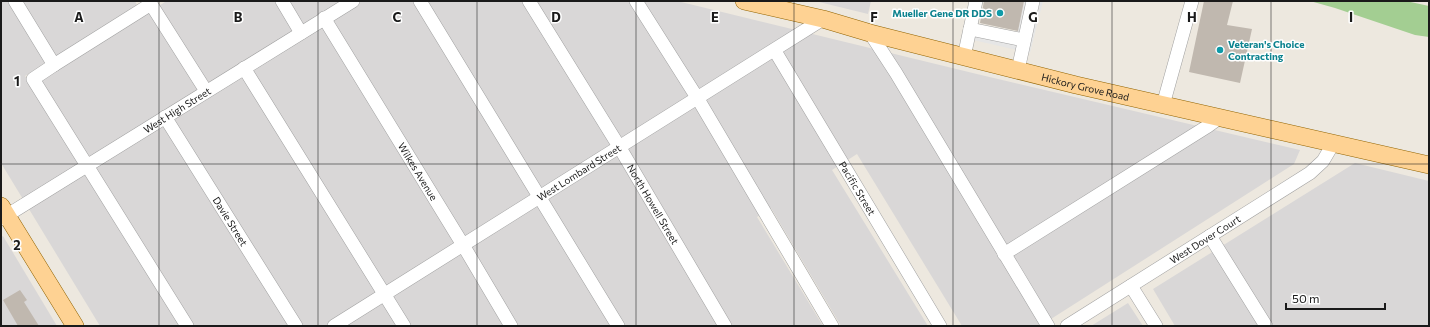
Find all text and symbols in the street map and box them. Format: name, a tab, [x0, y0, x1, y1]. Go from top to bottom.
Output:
place label: Mueller Gene DR DDS	[892, 7, 992, 19]
marker: Mueller Gene DR DDS	[995, 8, 1005, 18]
text: A	[74, 9, 84, 25]
text: B	[234, 9, 243, 25]
text: C	[393, 9, 402, 25]
text: D	[551, 9, 561, 25]
text: E	[711, 9, 719, 25]
text: F	[870, 9, 878, 25]
text: G	[1028, 9, 1038, 25]
text: H	[1187, 9, 1197, 25]
text: I	[1349, 9, 1353, 25]
place label: Veteran's Choice Contracting	[1228, 38, 1304, 62]
marker: Veteran's Choice Contracting	[1215, 45, 1225, 55]
street label: Hickory Grove Road	[1040, 71, 1131, 103]
text: 1	[14, 73, 20, 89]
street label: West High Street	[141, 85, 213, 135]
street label: Wilkes Avenue	[396, 140, 440, 203]
street label: West Lombard Street	[535, 142, 623, 203]
street label: Pacific Street	[837, 159, 878, 217]
street label: North Howell Street	[625, 162, 681, 246]
street label: Davie Street	[210, 194, 250, 248]
street label: West Dover Court	[1167, 212, 1243, 266]
text: 2	[13, 237, 21, 253]
scale bar	[1286, 285, 1385, 311]
text: 50 m	[1292, 291, 1320, 305]

